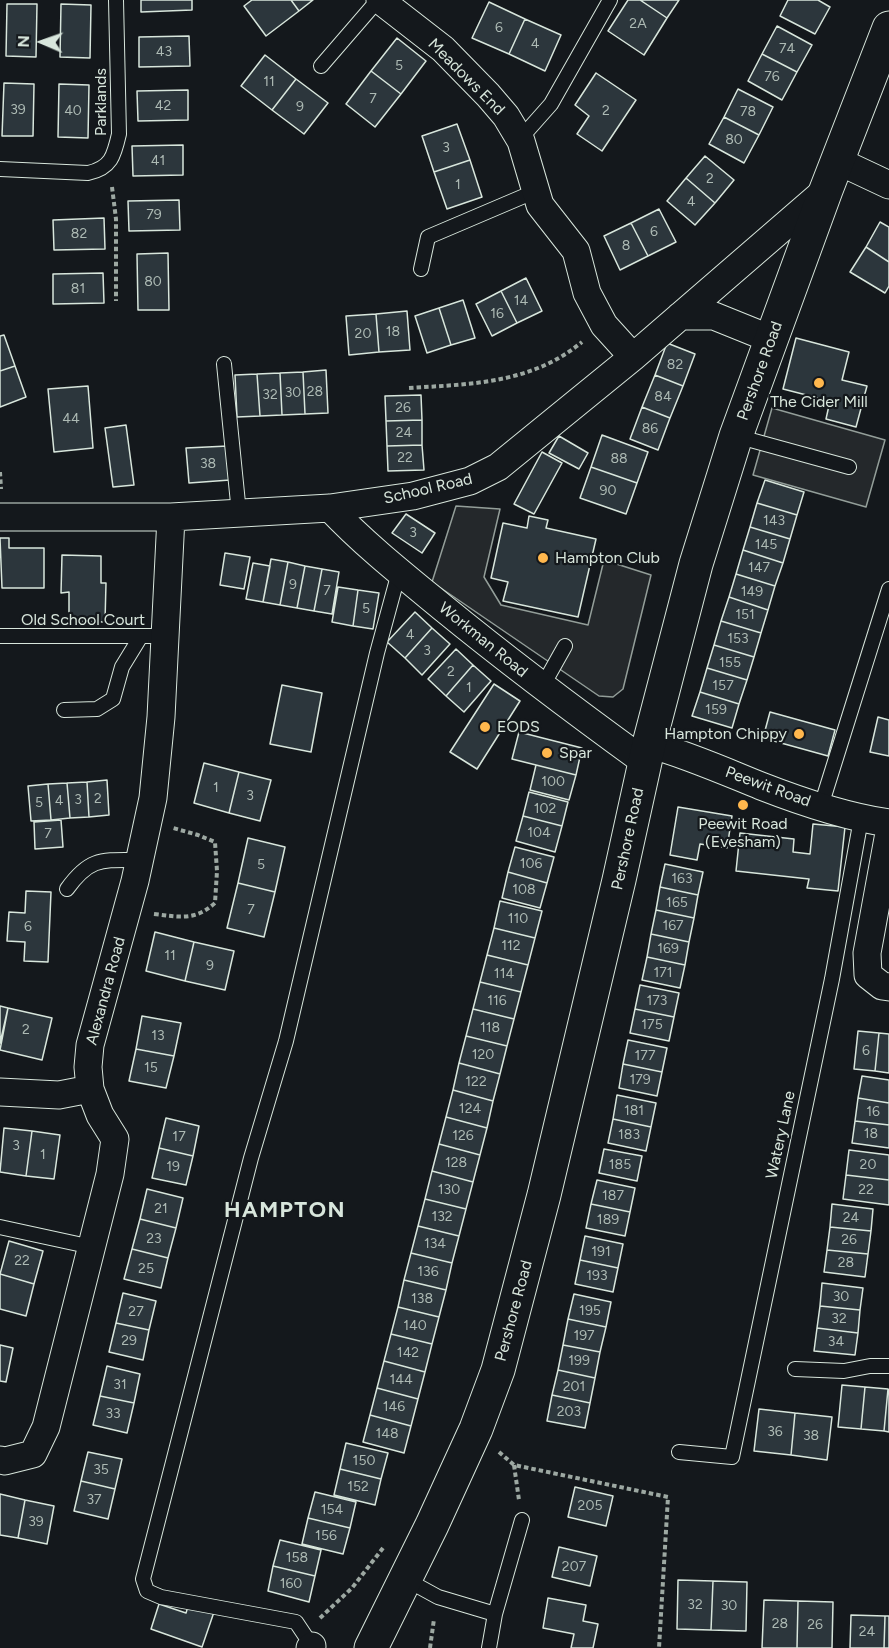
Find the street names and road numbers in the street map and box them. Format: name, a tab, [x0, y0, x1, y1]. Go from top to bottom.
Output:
street label: Meadows End	[424, 35, 508, 119]
street label: Parklands	[91, 68, 111, 136]
street label: Pershore Road	[733, 319, 787, 423]
street label: School Road	[382, 469, 474, 509]
street label: Workman Road	[435, 598, 531, 682]
street label: Old School Court	[21, 610, 145, 630]
street label: Peewit Road	[723, 763, 813, 811]
street label: Pershore Road	[608, 786, 648, 892]
street label: Alexandra Road	[82, 935, 130, 1047]
street label: Watery Lane	[762, 1089, 800, 1181]
street label: Pershore Road	[491, 1258, 537, 1364]

